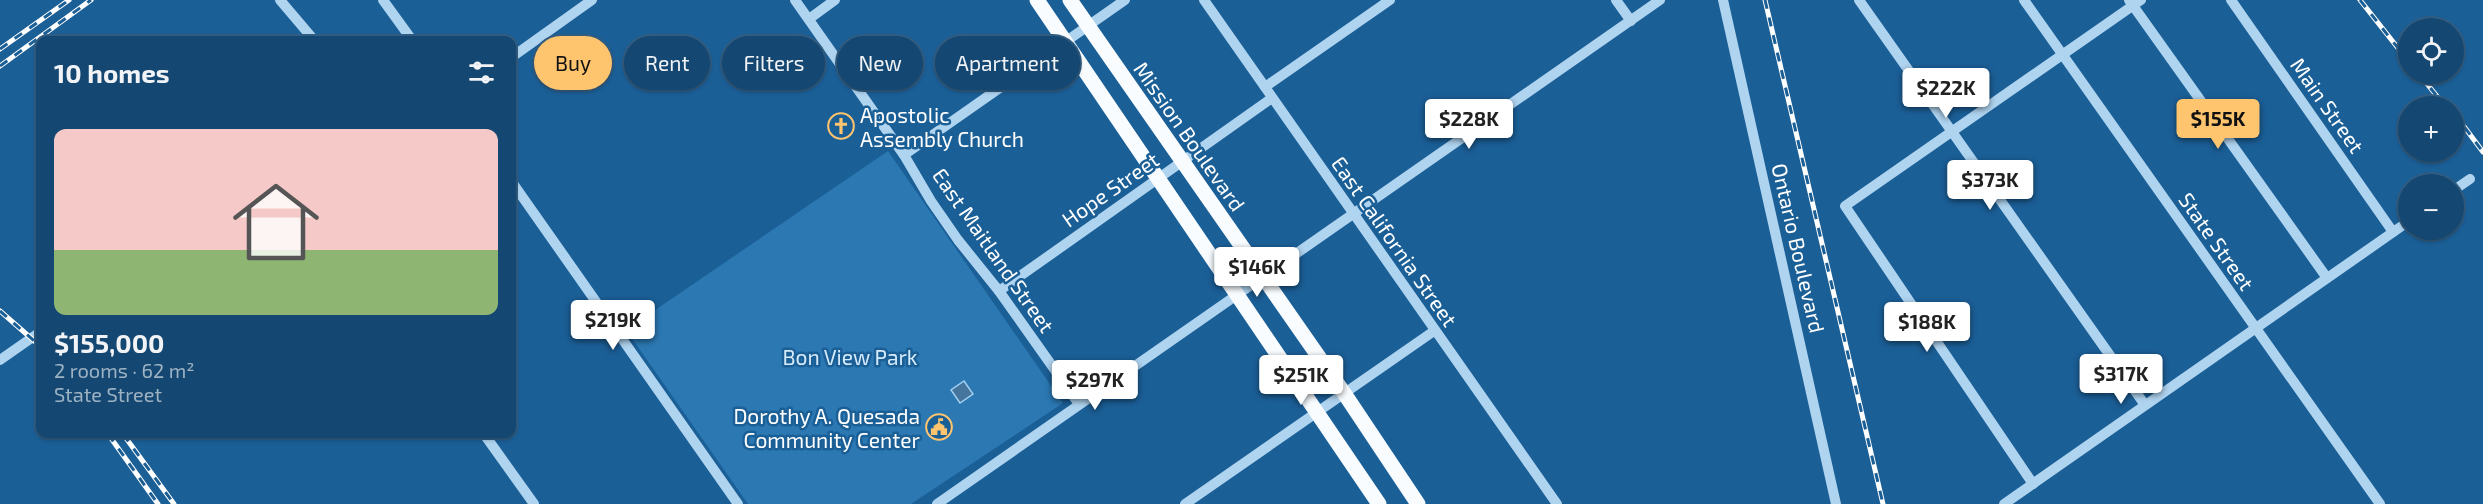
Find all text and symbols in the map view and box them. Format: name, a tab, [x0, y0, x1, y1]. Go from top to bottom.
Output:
map controls	[2398, 18, 2464, 240]
button: locate	[2398, 18, 2464, 84]
chip: Buy	[534, 36, 612, 90]
chip: Rent	[624, 36, 710, 90]
chip: Filters	[722, 36, 825, 90]
chip: New	[837, 36, 923, 90]
chip: Apartment	[935, 36, 1080, 90]
street label: Main Street	[2286, 53, 2370, 157]
icon: filters	[465, 56, 498, 89]
text: 10 homes	[54, 57, 170, 88]
street label: Mission Boulevard	[1129, 57, 1251, 215]
pin: $222K	[1904, 68, 1988, 119]
text: $222K	[1916, 75, 1976, 99]
button: +	[2398, 96, 2464, 162]
pin: $228K	[1427, 99, 1511, 150]
pin: $155K	[2176, 99, 2260, 150]
place label: Apostolic Assembly Church	[860, 102, 1024, 151]
text: $228K	[1439, 106, 1499, 130]
text: $155K	[2191, 106, 2246, 130]
church icon: Apostolic Assembly Church	[826, 111, 856, 141]
street label: Hope Street	[1057, 147, 1163, 231]
street label: East California Street	[1327, 151, 1463, 331]
pin: $373K	[1948, 160, 2032, 211]
street label: Ontario Boulevard	[1767, 161, 1831, 335]
street label: East Maitland Street	[928, 163, 1060, 337]
text: $373K	[1961, 167, 2019, 191]
icon: home	[222, 168, 330, 276]
button: −	[2398, 174, 2464, 240]
street label: State Street	[2174, 187, 2260, 295]
pin: $146K	[1215, 247, 1299, 298]
text: $146K	[1228, 254, 1286, 278]
pin: $219K	[571, 300, 655, 351]
pin: $188K	[1885, 302, 1969, 353]
text: $219K	[585, 307, 641, 331]
text: $188K	[1898, 309, 1956, 333]
text: $155,000	[54, 327, 165, 358]
park label: Bon View Park	[782, 344, 918, 369]
pin: $317K	[2079, 354, 2163, 405]
pin: $251K	[1259, 355, 1343, 406]
text: 2 rooms · 62 m²	[54, 358, 194, 382]
pin: $297K	[1053, 360, 1137, 411]
text: $317K	[2094, 361, 2148, 385]
text: $251K	[1273, 362, 1329, 386]
text: $297K	[1066, 367, 1124, 391]
text: State Street	[54, 382, 162, 406]
place label: Dorothy A. Quesada Community Center	[733, 403, 921, 452]
public building icon: Dorothy A. Quesada Community Center	[924, 412, 954, 442]

